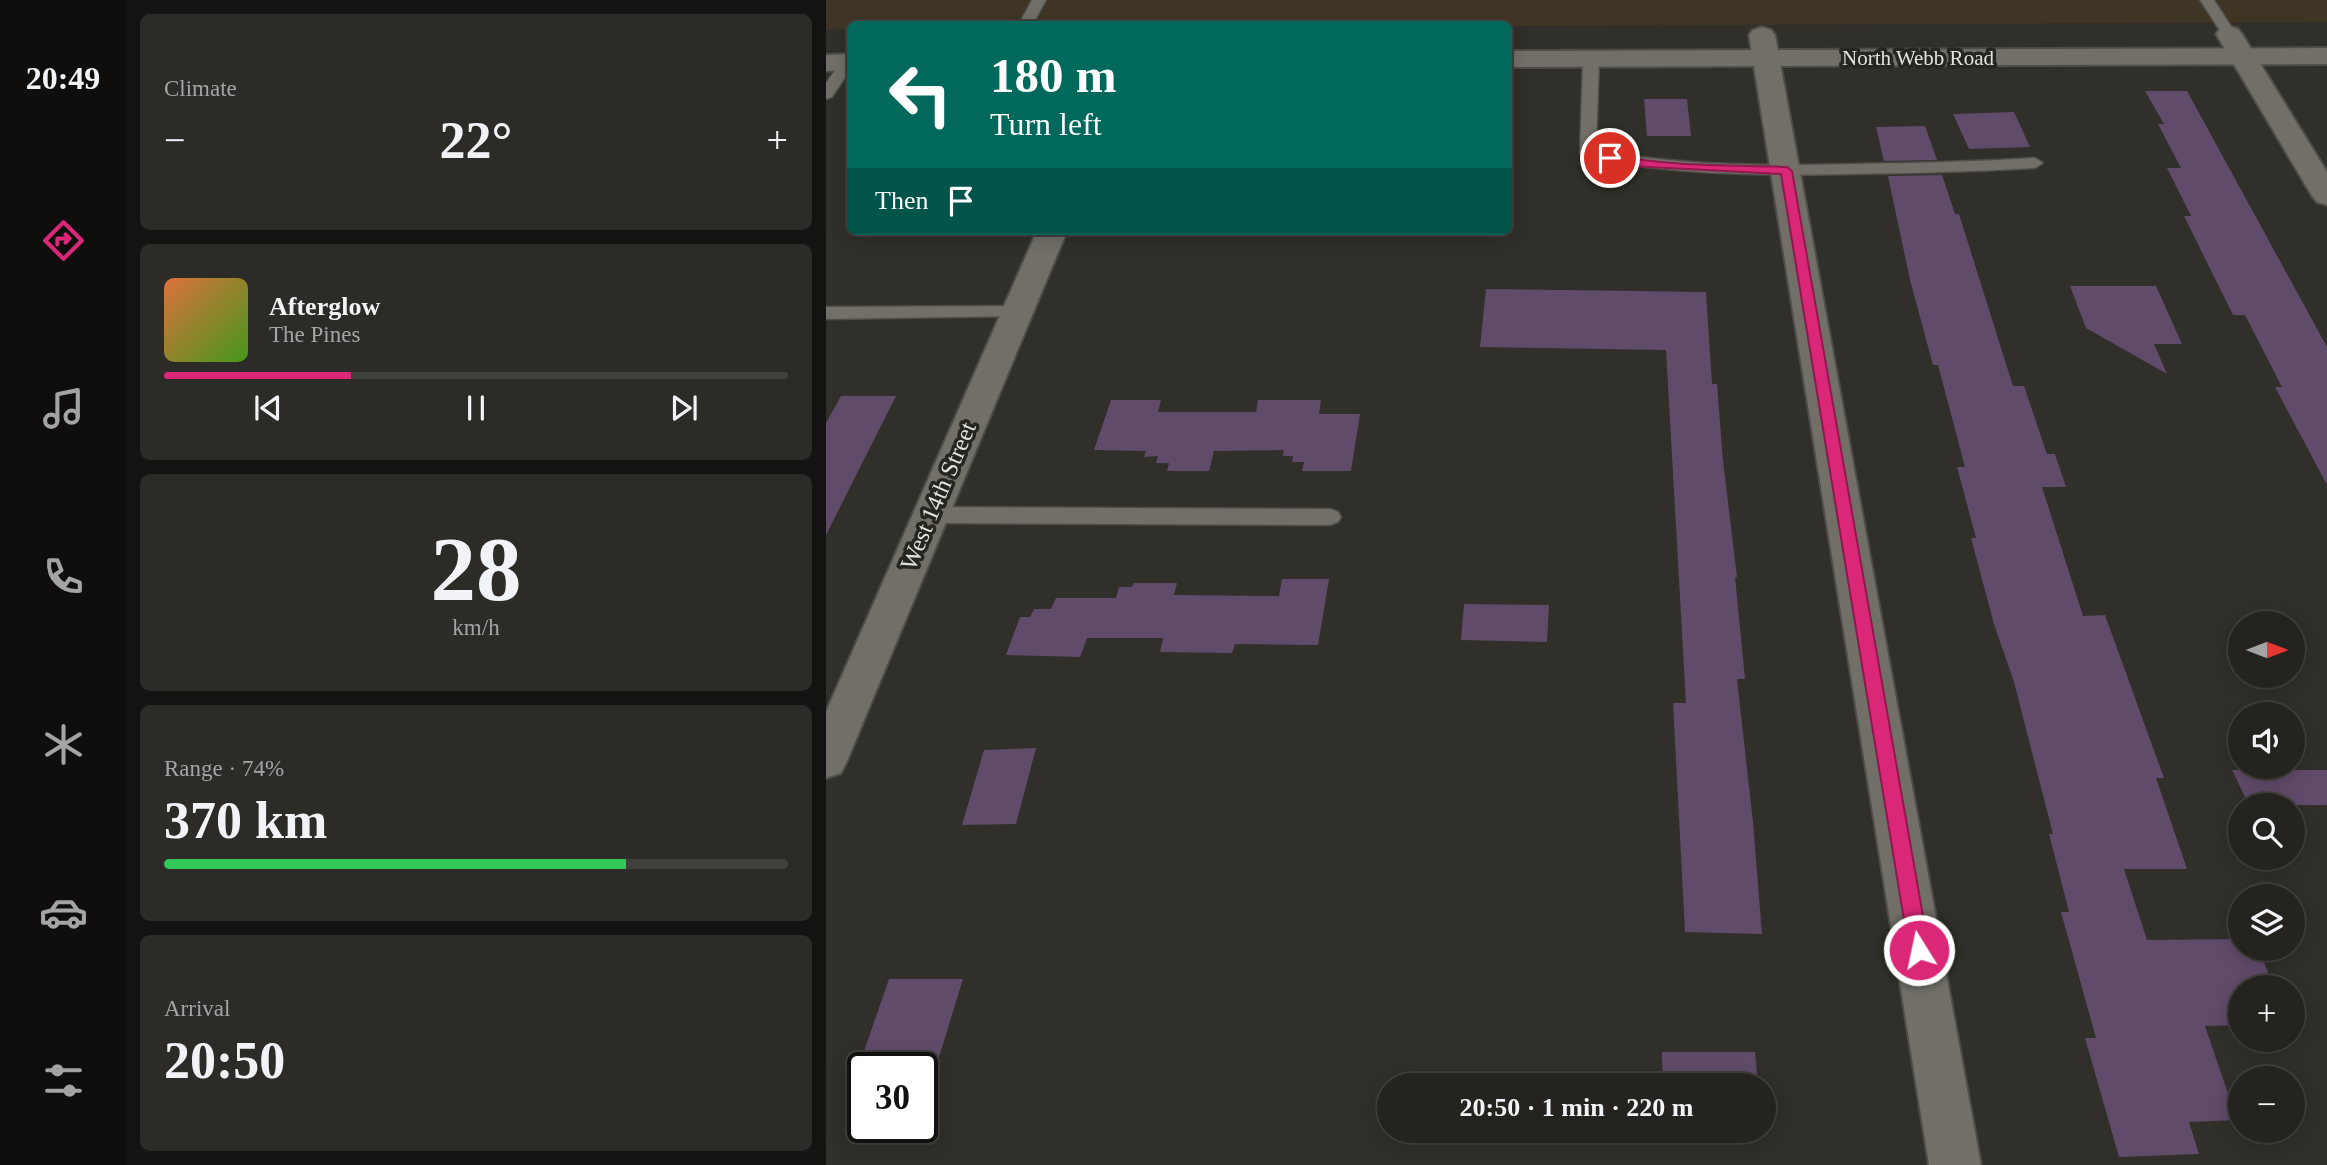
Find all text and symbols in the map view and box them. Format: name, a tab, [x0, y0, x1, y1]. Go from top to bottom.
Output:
street label: North Webb Road	[1842, 46, 1994, 70]
text: 180 m	[990, 48, 1117, 103]
icon: left	[875, 49, 966, 140]
text: 20:49	[26, 60, 100, 96]
text: Climate	[164, 76, 237, 101]
text: Turn left	[990, 106, 1102, 142]
text: 22°	[440, 112, 512, 169]
text: −	[164, 119, 185, 161]
text: +	[767, 119, 788, 161]
pin	[1580, 128, 1640, 188]
icon: arrive	[1591, 139, 1629, 177]
icon: arrive	[942, 182, 980, 220]
text: Then	[875, 186, 928, 215]
icon: directions	[39, 216, 88, 265]
text: Afterglow	[269, 292, 380, 321]
text: The Pines	[269, 322, 360, 347]
icon: music	[39, 384, 88, 433]
icon: previous	[249, 389, 287, 427]
icon: pause	[457, 389, 495, 427]
icon: next	[665, 389, 703, 427]
street label: West 14th Street	[895, 418, 981, 574]
text: 28	[431, 519, 522, 620]
icon: phone	[39, 552, 88, 601]
north arrow	[2228, 611, 2305, 688]
map controls	[2228, 611, 2305, 1143]
text: km/h	[452, 615, 500, 640]
button: sound	[2228, 702, 2305, 779]
icon: climate	[39, 720, 88, 769]
text: Range · 74%	[164, 756, 284, 781]
text: 370 km	[164, 792, 327, 849]
button: search	[2228, 793, 2305, 870]
button: layers	[2228, 884, 2305, 961]
icon: car	[39, 888, 88, 937]
position arrow	[1882, 913, 1956, 987]
button: +	[2228, 975, 2305, 1052]
text: Arrival	[164, 996, 230, 1021]
text: 20:50	[164, 1032, 285, 1089]
speed limit sign: 30	[847, 1052, 938, 1143]
icon: filters	[39, 1056, 88, 1105]
button: −	[2228, 1066, 2305, 1143]
text: 20:50 · 1 min · 220 m	[1460, 1093, 1694, 1122]

